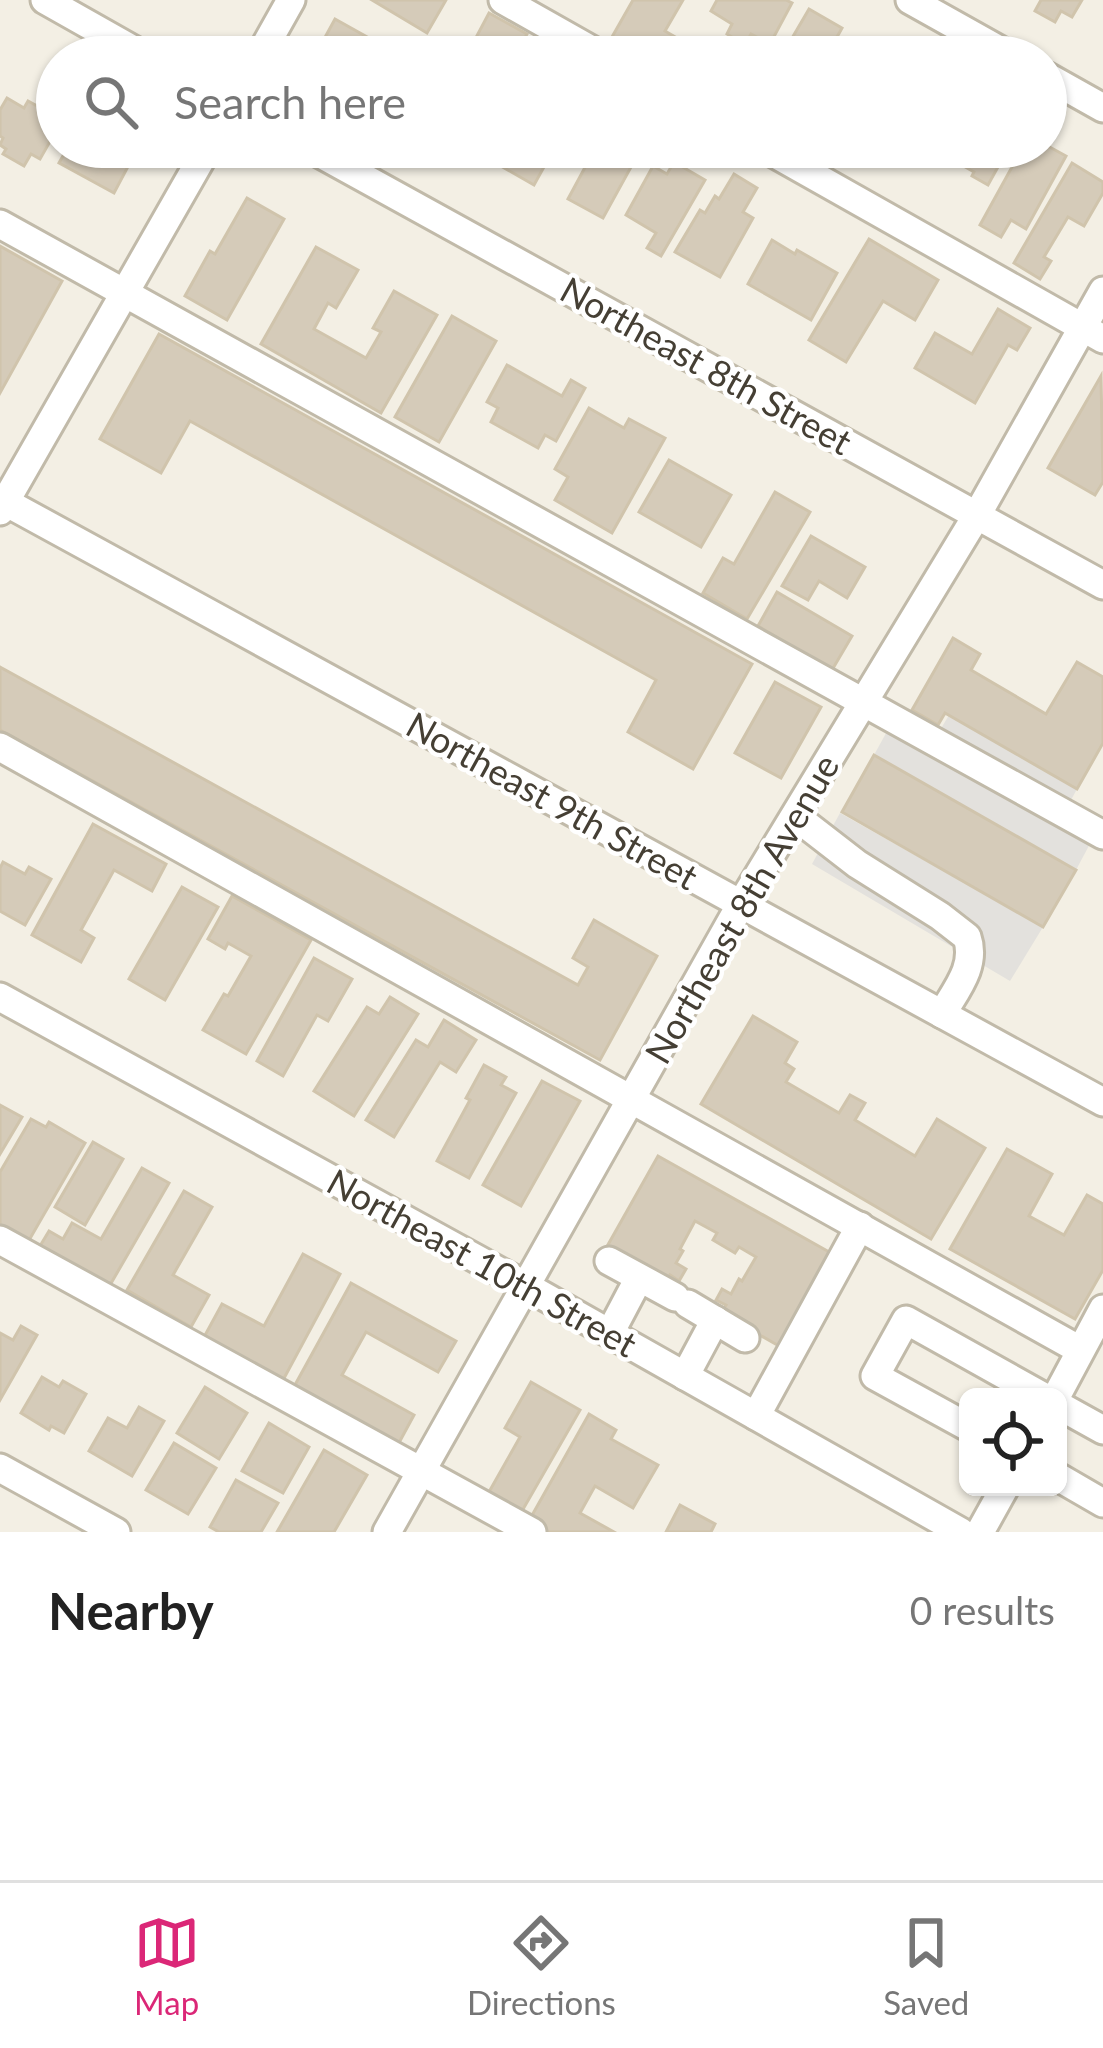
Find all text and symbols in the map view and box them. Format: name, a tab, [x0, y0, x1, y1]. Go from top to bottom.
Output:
search box	[36, 36, 1067, 168]
icon: search	[78, 69, 144, 135]
text: Search here	[174, 75, 406, 129]
street label: Northeast 8th Street	[553, 267, 860, 463]
street label: Northeast 9th Street	[399, 702, 706, 898]
street label: Northeast 8th Avenue	[635, 746, 847, 1071]
street label: Northeast 10th Street	[320, 1159, 645, 1365]
map controls	[959, 1388, 1067, 1496]
button: locate	[959, 1388, 1067, 1496]
text: Nearby	[48, 1580, 214, 1641]
text: 0 results	[910, 1587, 1055, 1633]
tab: Map	[134, 1910, 200, 2022]
tab: Directions	[467, 1910, 616, 2022]
tab: Saved	[883, 1910, 969, 2022]

